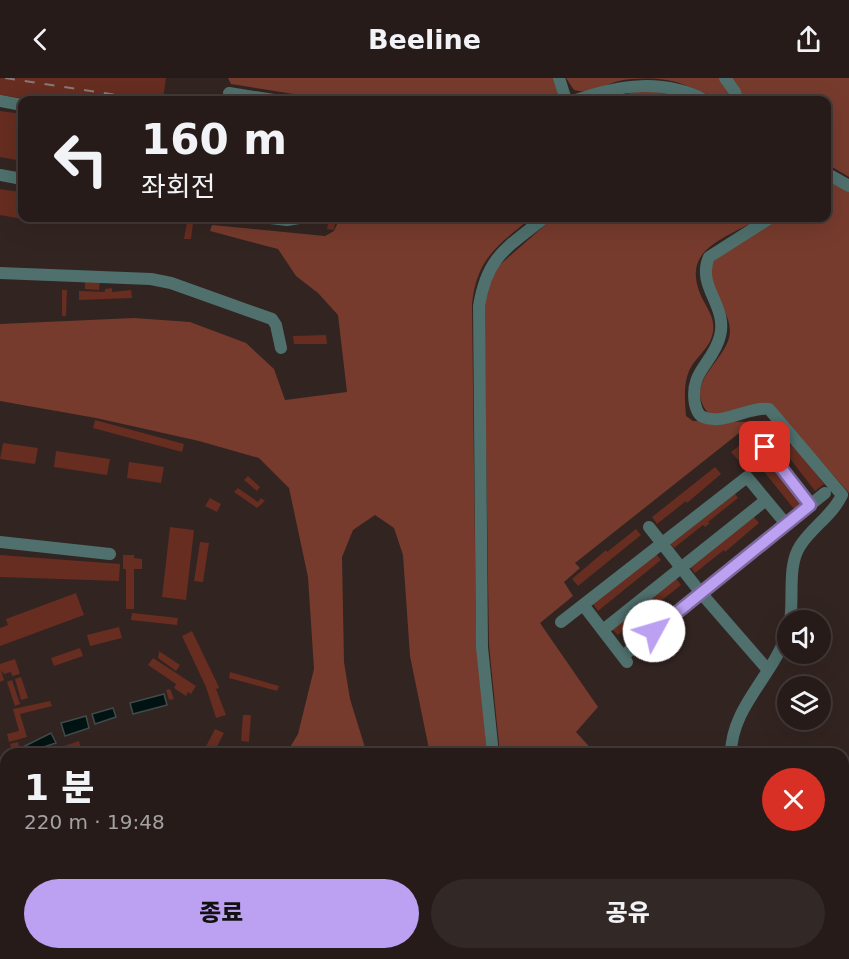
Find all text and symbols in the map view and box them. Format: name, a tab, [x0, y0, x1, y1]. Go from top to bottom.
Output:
icon: back	[24, 23, 57, 56]
icon: share	[792, 23, 825, 56]
text: Beeline	[368, 24, 481, 55]
text: 160 m	[141, 115, 287, 164]
icon: left	[42, 120, 120, 198]
text: 좌회전	[141, 171, 216, 202]
pin	[739, 421, 790, 472]
icon: arrive	[748, 430, 781, 463]
position arrow	[622, 599, 686, 663]
map controls	[777, 610, 831, 730]
button: sound	[777, 610, 831, 664]
button: layers	[777, 676, 831, 730]
text: 1 분	[24, 767, 95, 808]
button: close	[762, 768, 825, 831]
text: 220 m · 19:48	[24, 810, 165, 834]
button: 종료	[24, 879, 419, 948]
button: 공유	[431, 879, 825, 948]

